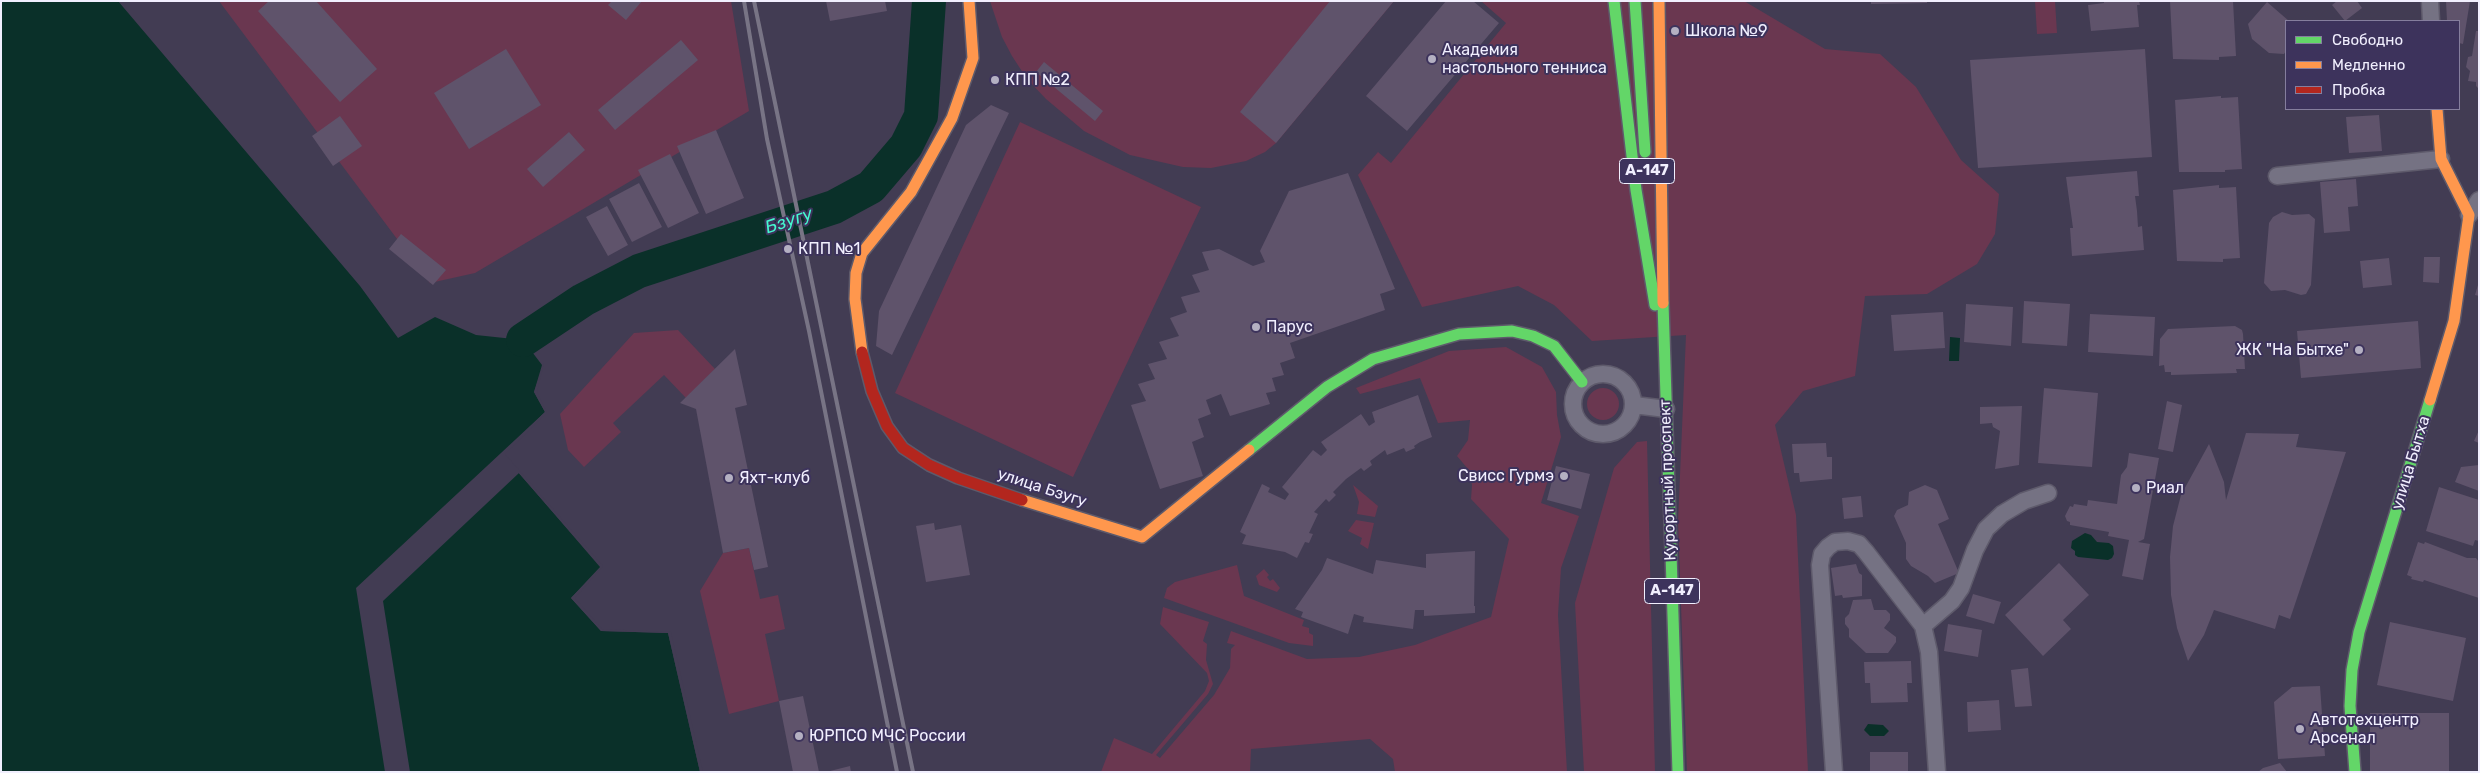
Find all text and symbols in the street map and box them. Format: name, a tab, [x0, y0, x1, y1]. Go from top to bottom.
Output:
legend	[2285, 20, 2460, 110]
place label: Школа №9	[1685, 21, 1768, 41]
marker: Школа №9	[1669, 25, 1681, 37]
text: Свободно	[2332, 31, 2403, 49]
place label: Академия настольного тенниса	[1442, 40, 1607, 78]
marker: Академия настольного тенниса	[1426, 53, 1438, 65]
text: Медленно	[2332, 56, 2405, 74]
place label: КПП №2	[1005, 70, 1070, 90]
marker: КПП №2	[989, 74, 1001, 86]
text: Пробка	[2332, 81, 2385, 99]
road number: А-147	[1620, 158, 1674, 184]
water label: Бзугу	[762, 203, 816, 239]
place label: КПП №1	[798, 239, 860, 259]
marker: КПП №1	[782, 243, 794, 255]
place label: Парус	[1266, 317, 1313, 337]
marker: Парус	[1250, 321, 1262, 333]
place label: ЖК "На Бытхе"	[2236, 340, 2349, 360]
marker: ЖК "На Бытхе"	[2353, 344, 2365, 356]
street label: Курортный проспект	[1656, 399, 1680, 561]
street label: улица Бытха	[2388, 414, 2434, 512]
street label: улица Бзугу	[995, 465, 1089, 511]
place label: Свисс Гурмэ	[1458, 466, 1554, 486]
place label: Яхт-клуб	[739, 468, 810, 488]
marker: Свисс Гурмэ	[1558, 470, 1570, 482]
marker: Яхт-клуб	[723, 472, 735, 484]
place label: Риал	[2146, 478, 2184, 498]
marker: Риал	[2130, 482, 2142, 494]
road number: А-147	[1644, 578, 1700, 604]
place label: Автотехцентр Арсенал	[2310, 710, 2419, 748]
marker: Автотехцентр Арсенал	[2294, 723, 2306, 735]
place label: ЮРПСО МЧС России	[809, 726, 966, 746]
marker: ЮРПСО МЧС России	[793, 730, 805, 742]

